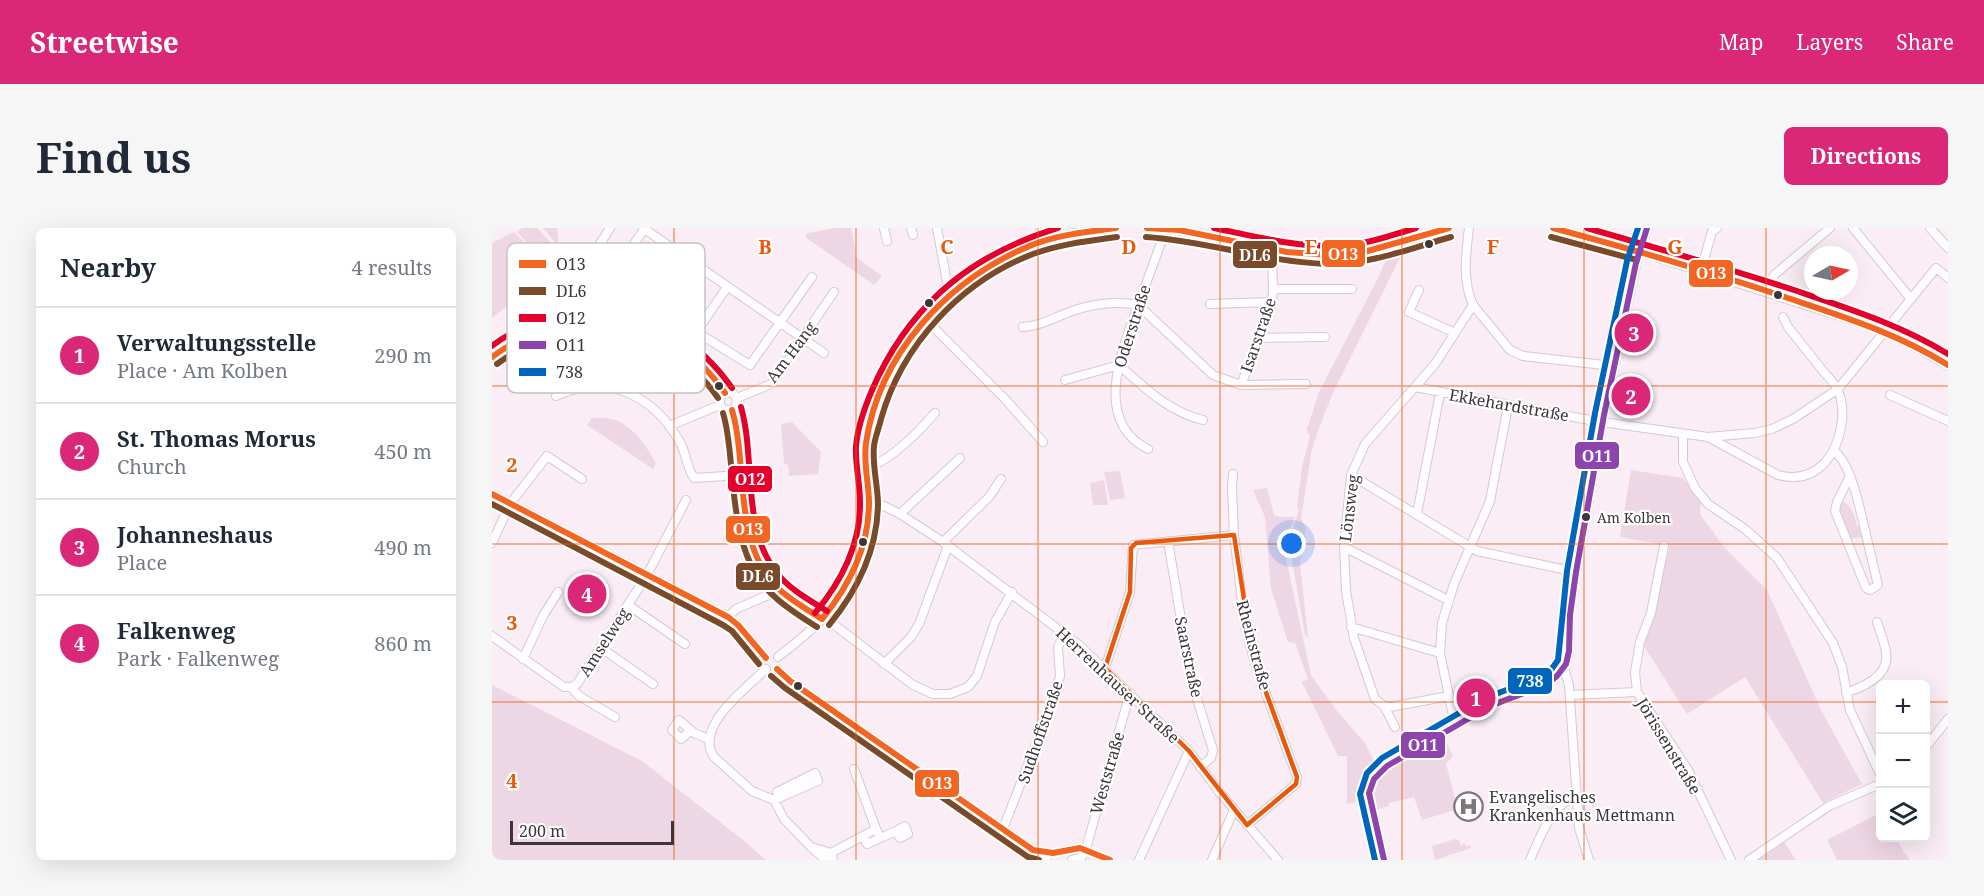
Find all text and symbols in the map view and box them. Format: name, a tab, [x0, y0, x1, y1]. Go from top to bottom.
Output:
text: Streetwise	[30, 23, 179, 61]
text: Map	[1719, 28, 1763, 56]
text: Layers	[1796, 28, 1863, 56]
text: Share	[1896, 28, 1954, 56]
button: Directions	[1784, 127, 1948, 185]
text: Find us	[36, 128, 191, 185]
text: B	[758, 233, 772, 260]
text: C	[940, 233, 954, 260]
text: D	[1121, 233, 1137, 260]
text: E	[1304, 233, 1318, 260]
text: F	[1487, 233, 1499, 260]
text: G	[1667, 233, 1683, 260]
unlabelled marker	[1423, 238, 1435, 250]
line badge: O13	[1321, 239, 1366, 268]
line badge: DL6	[1232, 240, 1278, 269]
legend	[507, 243, 705, 393]
text: O13	[1328, 243, 1358, 265]
text: DL6	[1239, 244, 1271, 266]
north arrow	[1804, 246, 1858, 300]
text: Nearby	[60, 249, 156, 285]
text: O13	[556, 253, 586, 275]
text: 4 results	[352, 254, 432, 281]
line badge: O13	[1688, 259, 1734, 288]
text: O13	[1696, 262, 1726, 284]
text: DL6	[556, 280, 587, 302]
street label: Oderstraße	[1108, 282, 1156, 370]
unlabelled marker	[1772, 289, 1784, 301]
street label: Isarstraße	[1235, 295, 1281, 375]
unlabelled marker	[923, 297, 935, 309]
text: O12	[556, 307, 586, 329]
pin: 3	[1614, 310, 1654, 356]
street label: Am Hang	[761, 317, 821, 387]
text: Verwaltungsstelle	[117, 327, 316, 357]
text: O11	[556, 334, 586, 356]
text: 1	[74, 342, 85, 369]
text: 290 m	[374, 342, 432, 369]
text: Place · Am Kolben	[117, 357, 288, 384]
text: 738	[556, 361, 583, 383]
pin: 2	[1612, 374, 1650, 418]
unlabelled marker	[713, 380, 725, 392]
street label: Ekkehardstraße	[1447, 384, 1571, 426]
text: St. Thomas Morus	[117, 423, 316, 453]
text: 2	[74, 438, 85, 465]
text: 450 m	[374, 438, 432, 465]
line badge: O11	[1574, 441, 1620, 470]
text: O11	[1582, 445, 1612, 467]
text: 2	[506, 451, 518, 478]
text: Church	[117, 453, 187, 480]
line badge: O12	[727, 465, 773, 493]
text: O12	[735, 468, 765, 490]
street label: Lönsweg	[1334, 473, 1364, 543]
place label: Am Kolben	[1597, 508, 1671, 527]
marker: Am Kolben	[1580, 511, 1592, 523]
line badge: O13	[725, 515, 771, 544]
text: O13	[733, 518, 763, 540]
text: Johanneshaus	[117, 519, 273, 549]
your location	[1277, 529, 1306, 558]
text: 3	[74, 534, 85, 561]
text: 490 m	[374, 534, 432, 561]
unlabelled marker	[857, 536, 869, 548]
text: Place	[117, 549, 167, 576]
line badge: DL6	[735, 562, 781, 591]
text: DL6	[742, 565, 774, 587]
pin: 4	[568, 572, 607, 616]
street label: Rheinstraße	[1231, 597, 1277, 693]
street label: Amselweg	[574, 603, 635, 681]
text: 3	[506, 609, 518, 636]
street label: Saarstraße	[1170, 614, 1208, 700]
text: Falkenweg	[117, 615, 235, 645]
street label: Herrenhauser Straße	[1051, 622, 1185, 748]
text: 4	[74, 630, 85, 657]
text: 860 m	[374, 630, 432, 657]
text: Park · Falkenweg	[117, 645, 279, 672]
line badge: 738	[1507, 667, 1553, 695]
text: 738	[1516, 670, 1544, 692]
pin: 1	[1456, 676, 1496, 720]
street label: Sudhoffstraße	[1012, 678, 1068, 786]
unlabelled marker	[792, 680, 804, 692]
map controls	[1876, 680, 1930, 842]
button: +	[1876, 680, 1930, 734]
street label: Jörissenstraße	[1631, 693, 1706, 798]
street label: Weststraße	[1085, 729, 1129, 817]
line badge: O11	[1400, 731, 1446, 759]
text: O11	[1408, 734, 1438, 756]
button: −	[1876, 734, 1930, 788]
text: 4	[506, 767, 518, 794]
line badge: O13	[914, 769, 960, 798]
text: O13	[922, 772, 952, 794]
place label: Evangelisches Krankenhaus Mettmann	[1489, 786, 1675, 826]
button: layers	[1876, 788, 1930, 842]
hospital icon: Evangelisches Krankenhaus Mettmann	[1452, 790, 1484, 822]
scale bar	[510, 818, 674, 846]
text: 200 m	[519, 820, 565, 842]

